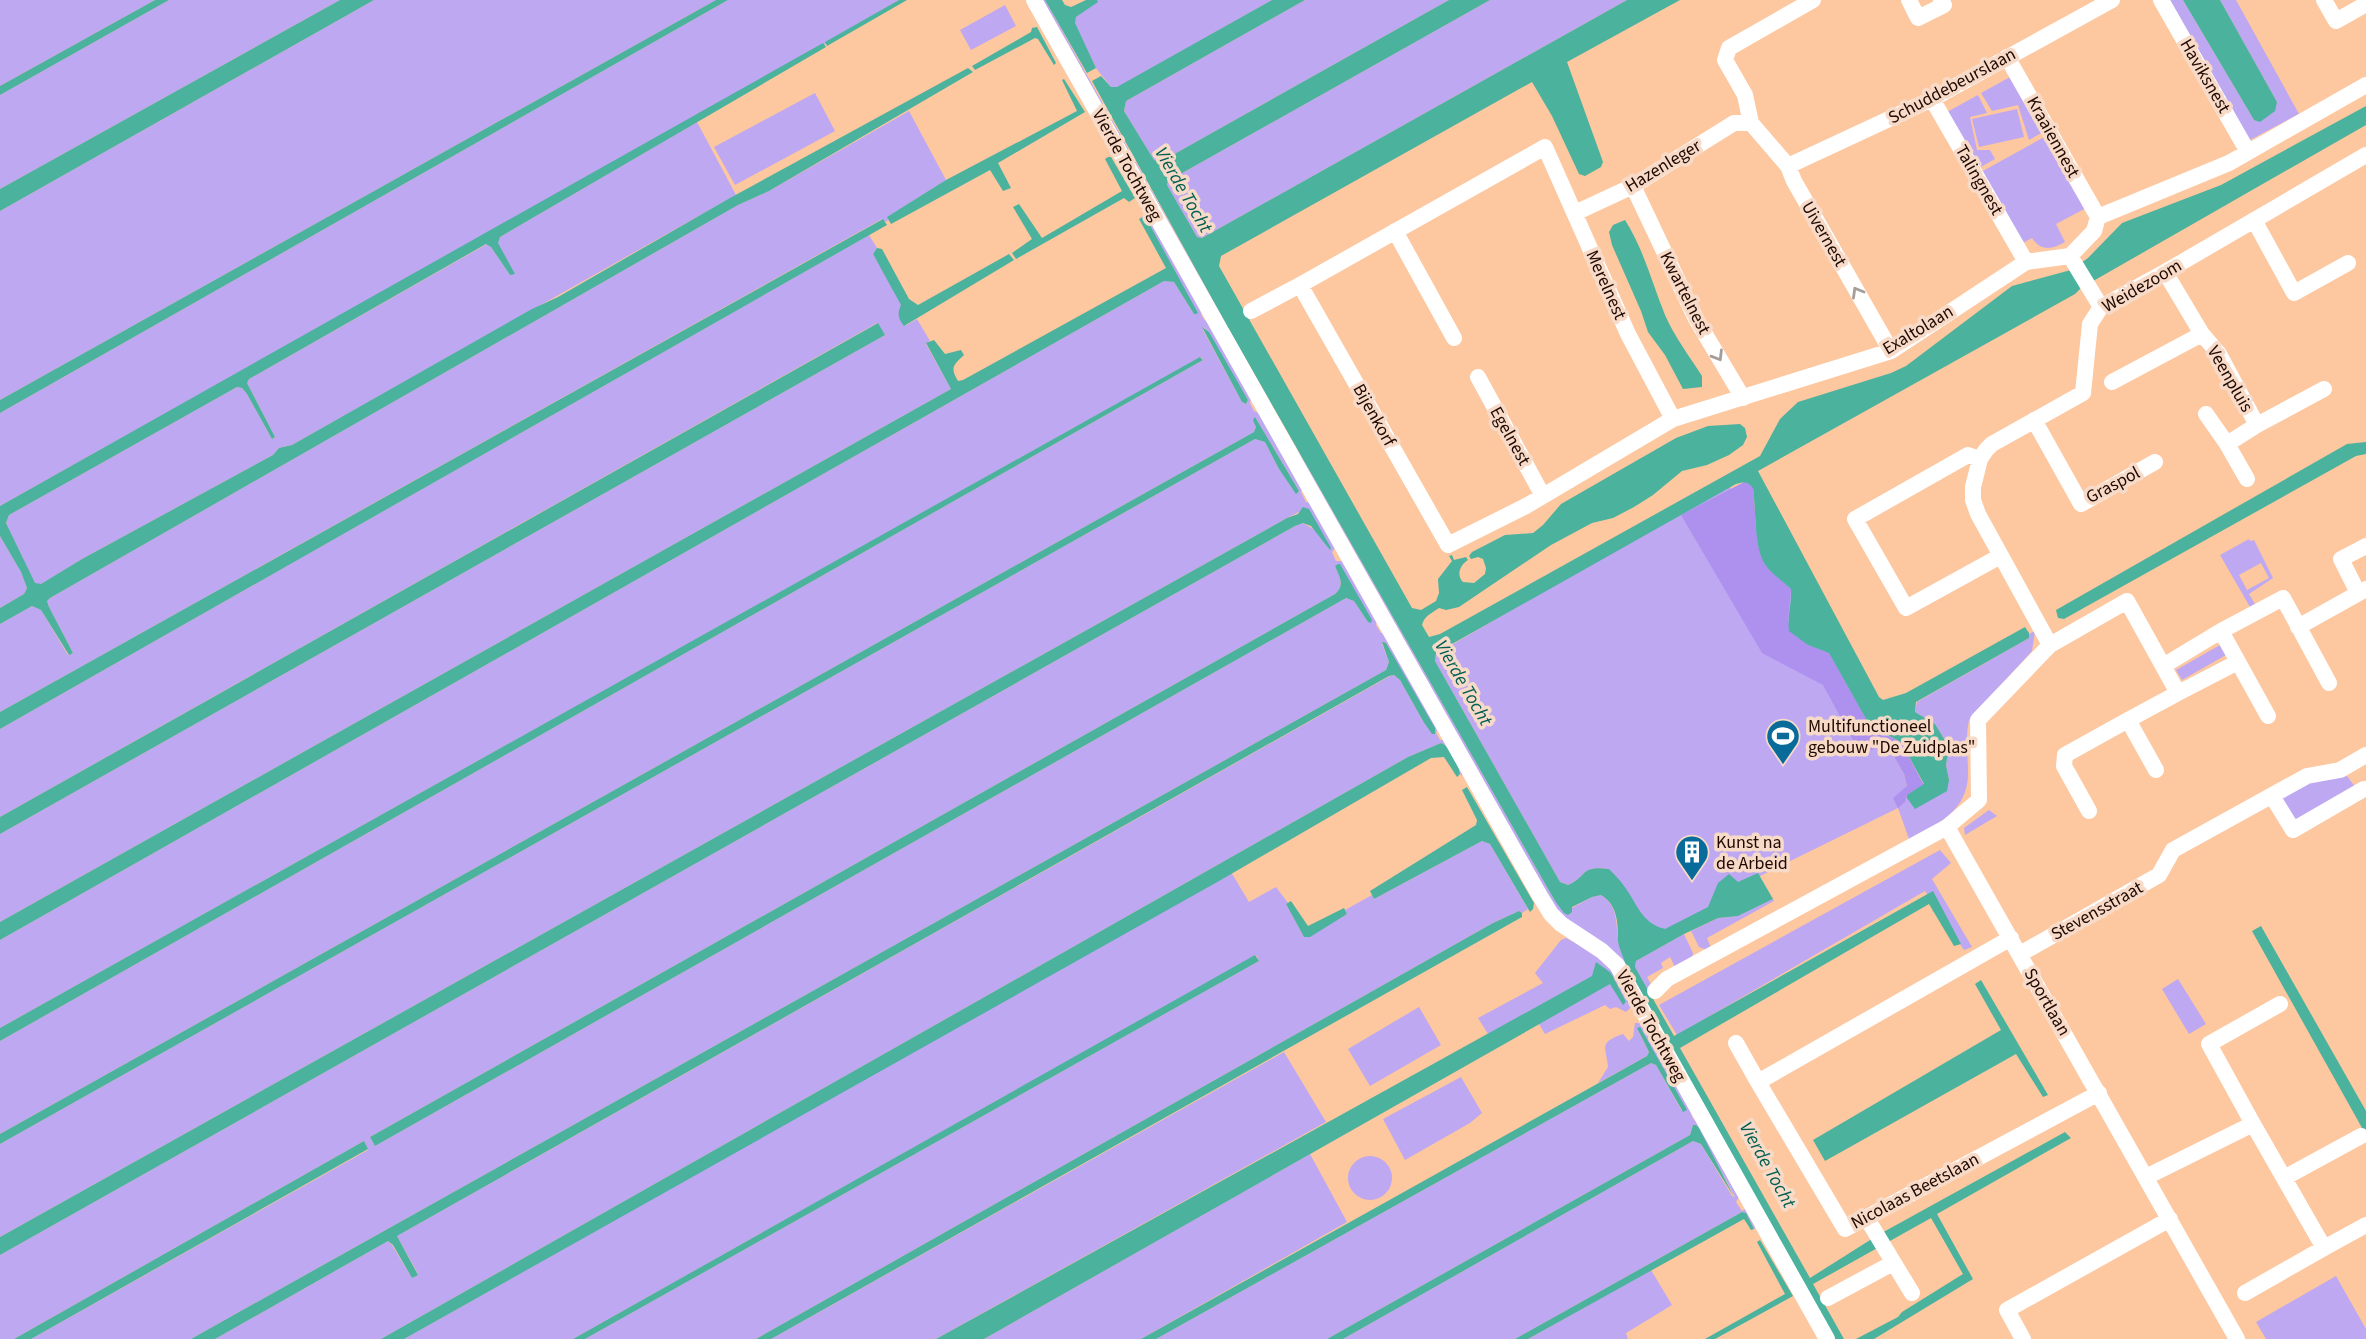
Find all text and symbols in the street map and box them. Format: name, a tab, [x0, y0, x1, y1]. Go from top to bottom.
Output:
street label: Haviksnest	[2174, 34, 2236, 118]
street label: Schuddebeurslaan	[1884, 42, 2020, 130]
street label: Kraaiennest	[2020, 92, 2086, 182]
street label: Vierde Tochtweg	[1086, 105, 1168, 225]
street label: Hazenleger	[1620, 133, 1706, 198]
street label: Talingnest	[1949, 140, 2009, 220]
water label: Vierde Tocht	[1148, 142, 1219, 239]
street label: Uivernest	[1795, 197, 1853, 271]
street label: Merelnest	[1580, 246, 1632, 324]
street label: Kwartelnest	[1654, 247, 1716, 339]
street label: Weidezoom	[2098, 253, 2186, 319]
one-way arrow	[1852, 286, 1865, 299]
street label: Exaltolaan	[1878, 299, 1958, 361]
street label: Veenpluis	[2201, 341, 2259, 417]
one-way arrow	[1710, 349, 1723, 362]
street label: Bijenkorf	[1347, 379, 1402, 451]
street label: Egelnest	[1484, 402, 1536, 470]
street label: Graspol	[2082, 460, 2144, 510]
water label: Vierde Tocht	[1428, 635, 1499, 732]
place label: Multifunctioneel gebouw "De Zuidplas"	[1808, 714, 1975, 760]
sports icon: Multifunctioneel gebouw "De Zuidplas"	[1764, 717, 1802, 766]
place label: Kunst na de Arbeid	[1716, 830, 1788, 876]
building icon: Kunst na de Arbeid	[1673, 833, 1711, 882]
street label: Stevensstraat	[2046, 875, 2148, 947]
street label: Sportlaan	[2018, 964, 2076, 1040]
street label: Vierde Tochtweg	[1610, 966, 1692, 1086]
water label: Vierde Tocht	[1732, 1117, 1802, 1214]
street label: Nicolaas Beetslaan	[1847, 1147, 1983, 1235]

